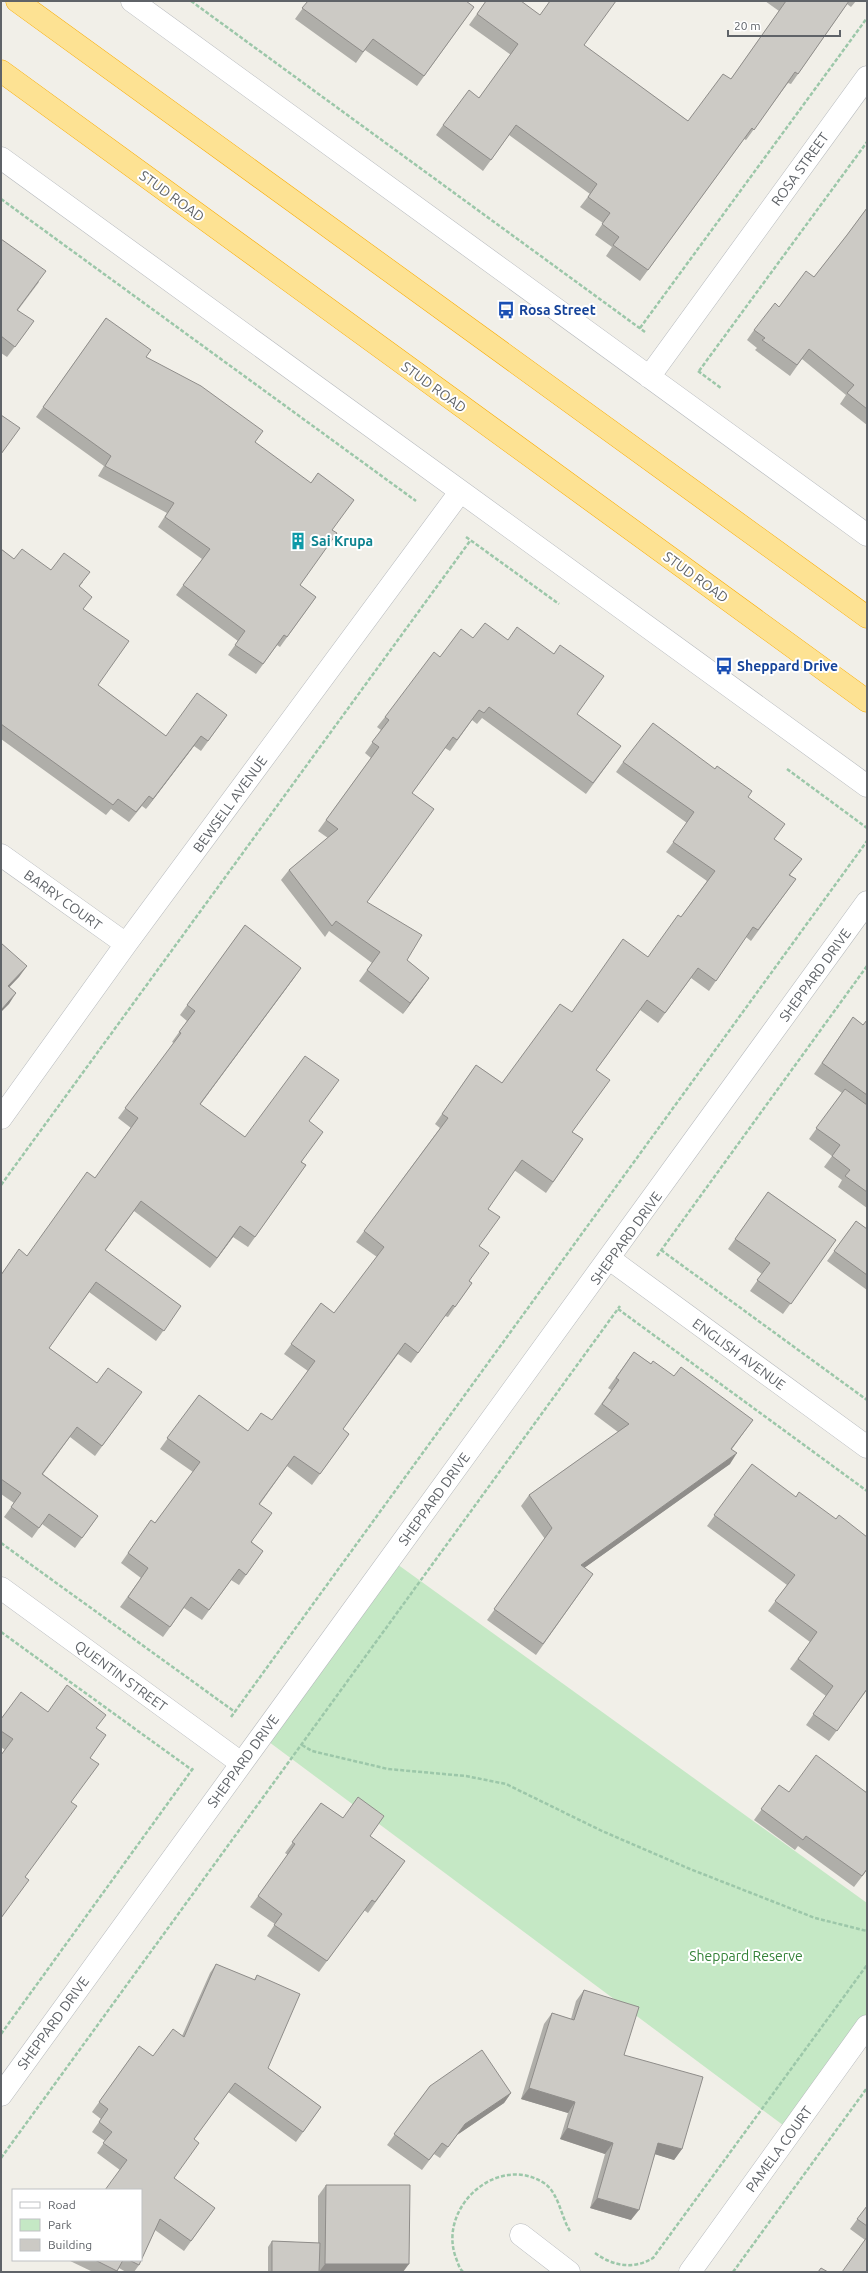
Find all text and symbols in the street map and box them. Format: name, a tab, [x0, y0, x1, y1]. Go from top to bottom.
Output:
scale bar	[728, 12, 840, 38]
text: 20 m	[734, 19, 761, 32]
street label: ROSA STREET	[768, 129, 832, 209]
street label: STUD ROAD	[136, 167, 208, 225]
bus stop icon: Rosa Street	[496, 300, 516, 320]
place label: Rosa Street	[519, 302, 596, 318]
street label: STUD ROAD	[398, 358, 470, 416]
building icon: Sai Krupa	[288, 531, 308, 551]
place label: Sai Krupa	[311, 533, 373, 549]
street label: STUD ROAD	[660, 548, 732, 606]
bus stop icon: Sheppard Drive	[714, 656, 734, 676]
place label: Sheppard Drive	[737, 658, 838, 674]
street label: BEWSELL AVENUE	[190, 753, 270, 855]
street label: BARRY COURT	[21, 866, 105, 934]
street label: SHEPPARD DRIVE	[776, 925, 854, 1025]
street label: SHEPPARD DRIVE	[587, 1188, 665, 1288]
street label: ENGLISH AVENUE	[690, 1315, 789, 1393]
street label: SHEPPARD DRIVE	[395, 1449, 473, 1549]
street label: QUENTIN STREET	[72, 1637, 170, 1715]
street label: SHEPPARD DRIVE	[204, 1711, 282, 1811]
park label: Sheppard Reserve	[689, 1948, 803, 1964]
street label: SHEPPARD DRIVE	[14, 1973, 92, 2073]
street label: PAMELA COURT	[743, 2103, 816, 2195]
legend	[12, 2189, 142, 2261]
text: Road	[48, 2198, 76, 2211]
text: Park	[48, 2218, 72, 2231]
text: Building	[48, 2238, 92, 2251]

